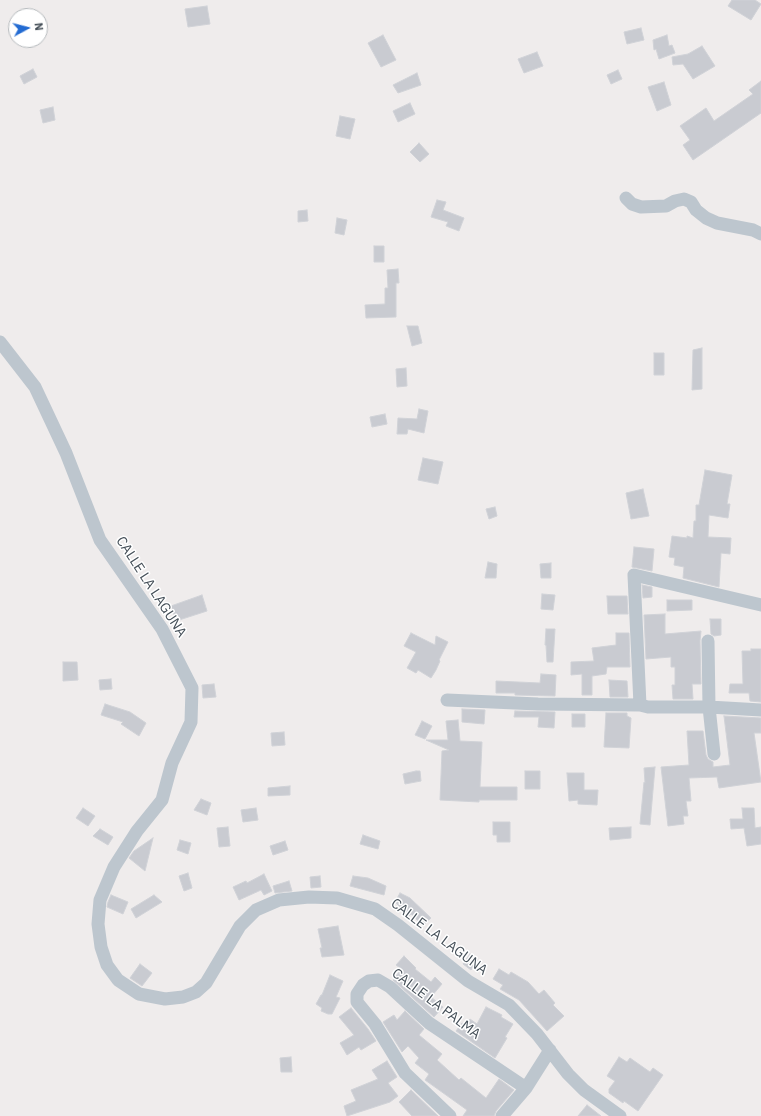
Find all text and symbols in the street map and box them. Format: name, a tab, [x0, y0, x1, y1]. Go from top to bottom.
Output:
north arrow	[8, 8, 48, 48]
text: N	[31, 22, 46, 31]
street label: CALLE LA LAGUNA	[112, 533, 190, 641]
street label: CALLE LA LAGUNA	[387, 895, 491, 979]
street label: CALLE LA PALMA	[388, 965, 484, 1043]

